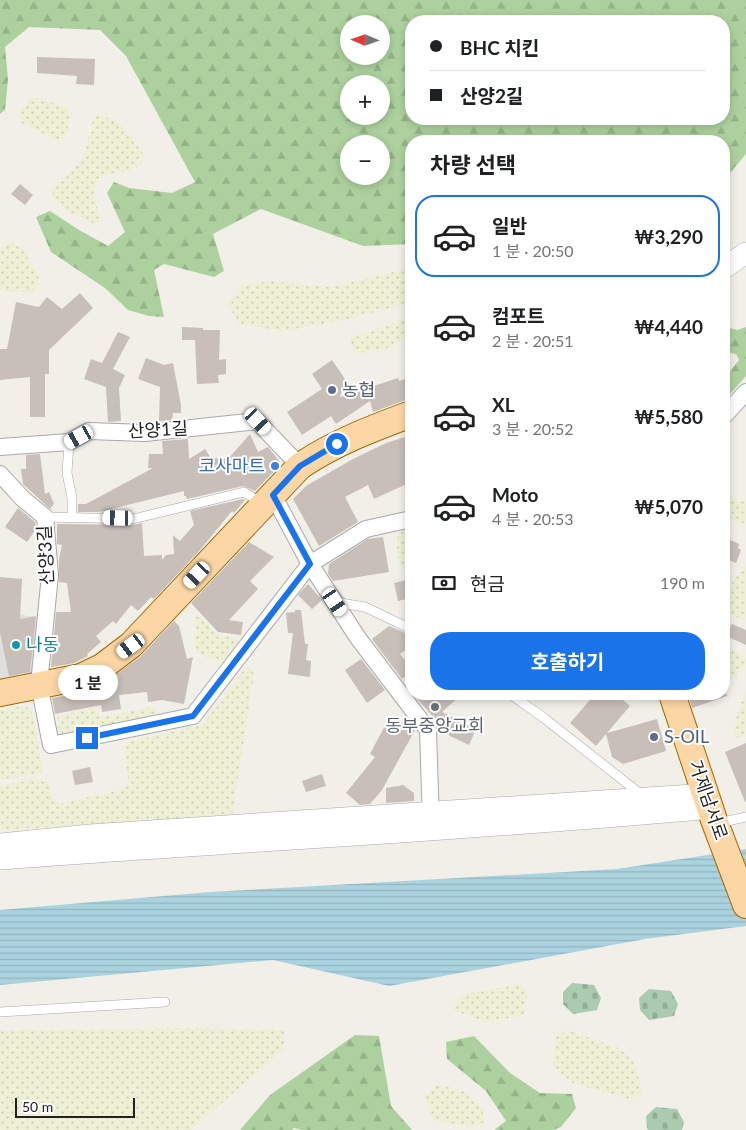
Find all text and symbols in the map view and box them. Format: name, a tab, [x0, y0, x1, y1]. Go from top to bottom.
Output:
north arrow	[340, 15, 390, 65]
map controls	[340, 15, 390, 185]
text: BHC 치킨	[460, 36, 539, 59]
button: +	[340, 75, 390, 125]
text: 산양2길	[460, 84, 523, 107]
button: −	[340, 135, 390, 185]
text: 차량 선택	[430, 151, 516, 178]
icon: car	[432, 214, 477, 259]
text: 일반	[492, 214, 527, 237]
text: ₩3,290	[634, 225, 703, 248]
text: 1 분 · 20:50	[492, 241, 574, 260]
icon: car	[432, 304, 477, 349]
text: 컴포트	[492, 304, 544, 327]
text: ₩4,440	[634, 315, 703, 338]
text: 2 분 · 20:51	[492, 331, 574, 350]
place label: 농협	[342, 378, 375, 400]
marker: 농협	[326, 384, 338, 396]
text: XL	[492, 393, 515, 416]
icon: car	[432, 394, 477, 439]
car	[242, 405, 273, 437]
text: ₩5,580	[634, 405, 703, 428]
street label: 산양1길	[127, 416, 189, 442]
text: 3 분 · 20:52	[492, 419, 574, 438]
car	[62, 423, 95, 451]
route start	[326, 433, 348, 455]
place label: 코사마트	[199, 454, 265, 476]
marker: 코사마트	[269, 460, 281, 472]
text: Moto	[492, 483, 538, 506]
icon: car	[432, 484, 477, 529]
text: ₩5,070	[634, 495, 703, 518]
text: 4 분 · 20:53	[492, 509, 574, 528]
car	[102, 510, 133, 526]
street label: 산양3길	[32, 524, 58, 586]
car	[181, 559, 212, 591]
icon: cash	[430, 569, 458, 597]
text: 현금	[470, 572, 505, 595]
text: 190 m	[660, 573, 705, 592]
car	[320, 585, 349, 619]
car	[114, 631, 147, 661]
button: 호출하기	[430, 632, 705, 690]
place label: 나동	[26, 633, 59, 655]
marker: 나동	[10, 639, 22, 651]
callout: 1 분	[57, 666, 117, 700]
text: 1 분	[74, 673, 102, 692]
marker: 동부중앙교회	[429, 701, 441, 713]
place label: 동부중앙교회	[385, 714, 485, 736]
place label: S-OIL	[664, 725, 709, 747]
route end	[76, 727, 98, 749]
marker: S-OIL	[648, 731, 660, 743]
street label: 거제남서로	[685, 757, 733, 842]
scale bar	[15, 1095, 135, 1118]
text: 50 m	[22, 1098, 53, 1115]

